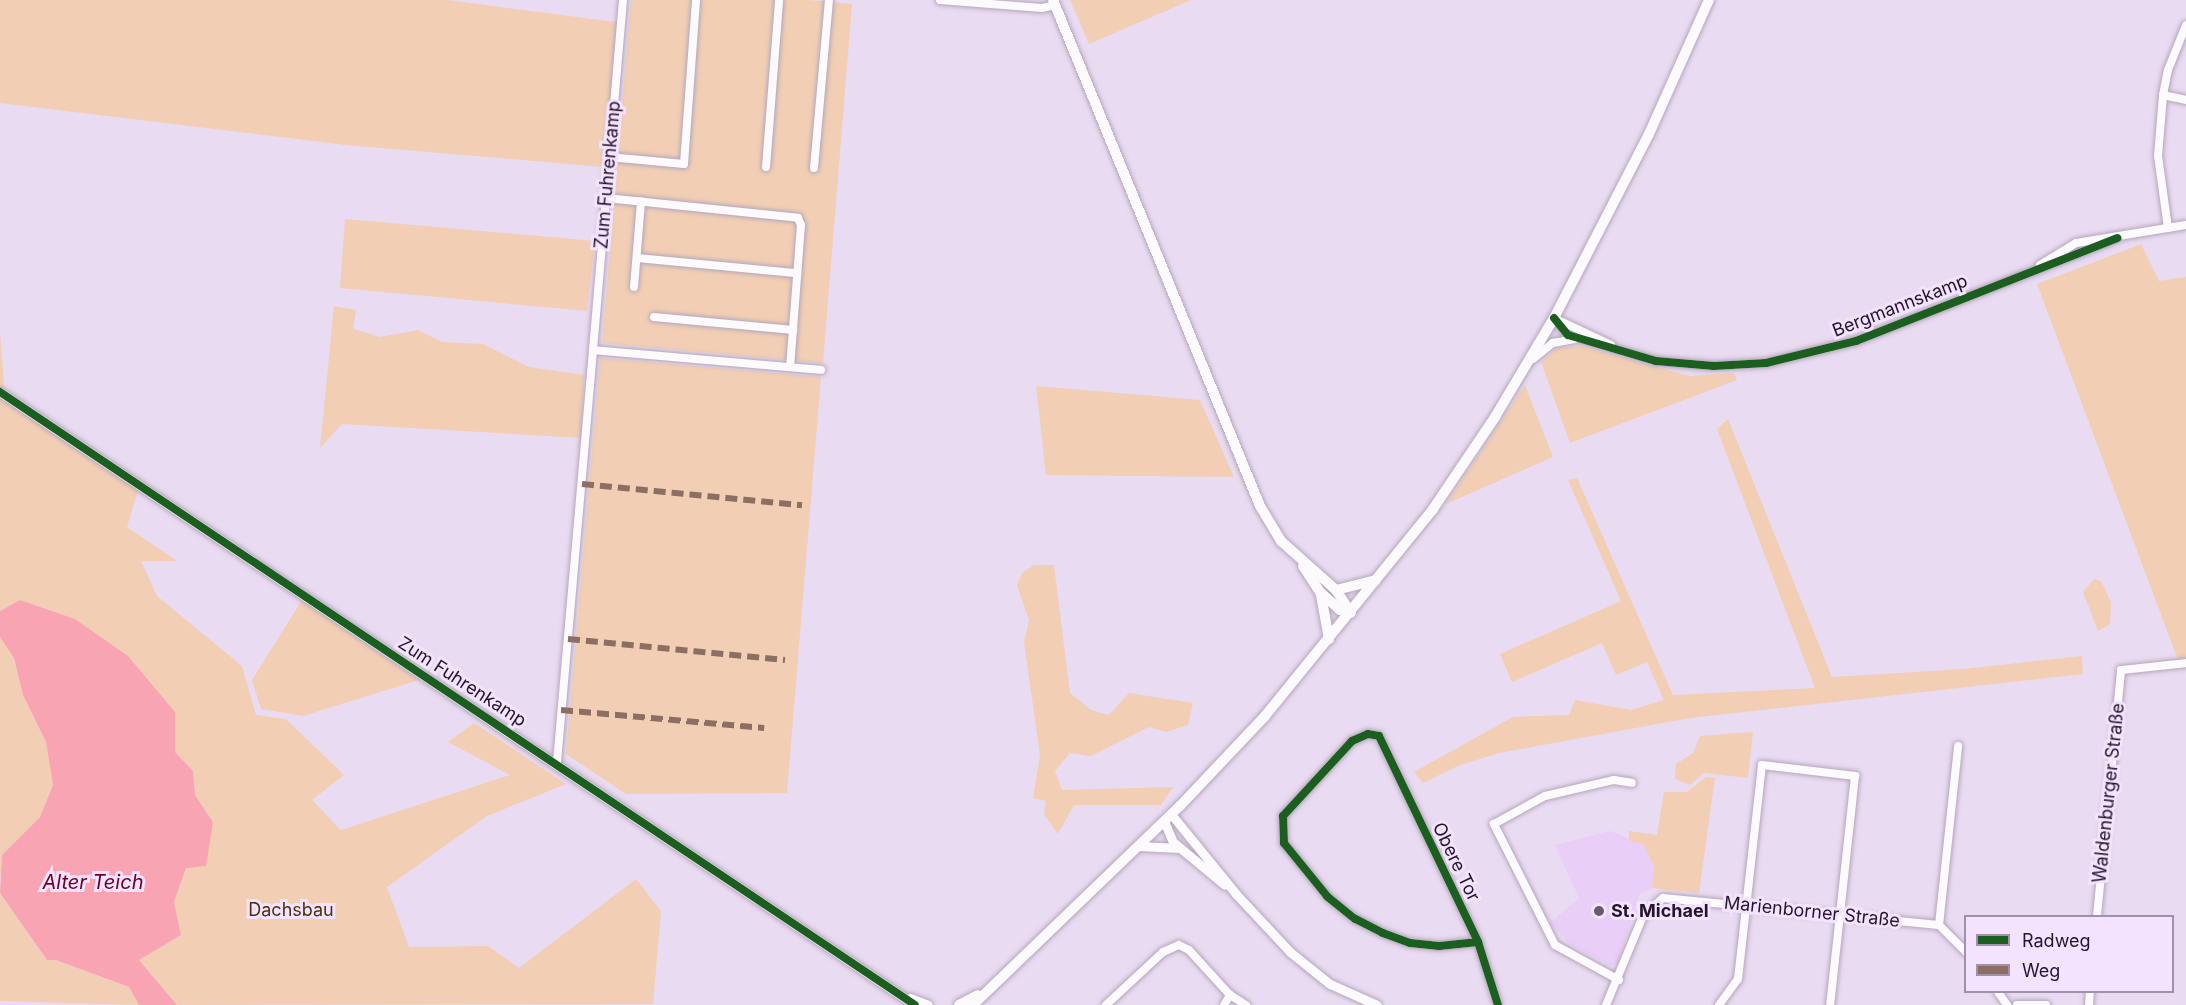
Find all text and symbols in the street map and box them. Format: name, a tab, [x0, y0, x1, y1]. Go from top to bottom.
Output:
street label: Zum Fuhrenkamp	[591, 100, 625, 250]
street label: Bergmannskamp	[1829, 270, 1971, 342]
street label: Zum Fuhrenkamp	[394, 633, 530, 731]
street label: Waldenburger Straße	[2089, 702, 2129, 884]
street label: Obere Tor	[1428, 819, 1484, 905]
water label: Alter Teich	[43, 870, 143, 894]
street label: Marienborner Straße	[1723, 892, 1901, 932]
park label: Dachsbau	[248, 899, 334, 921]
place label: St. Michael	[1611, 900, 1709, 922]
marker: St. Michael	[1592, 904, 1606, 918]
legend	[1964, 915, 2174, 993]
text: Radweg	[2022, 930, 2091, 951]
text: Weg	[2022, 960, 2060, 981]

